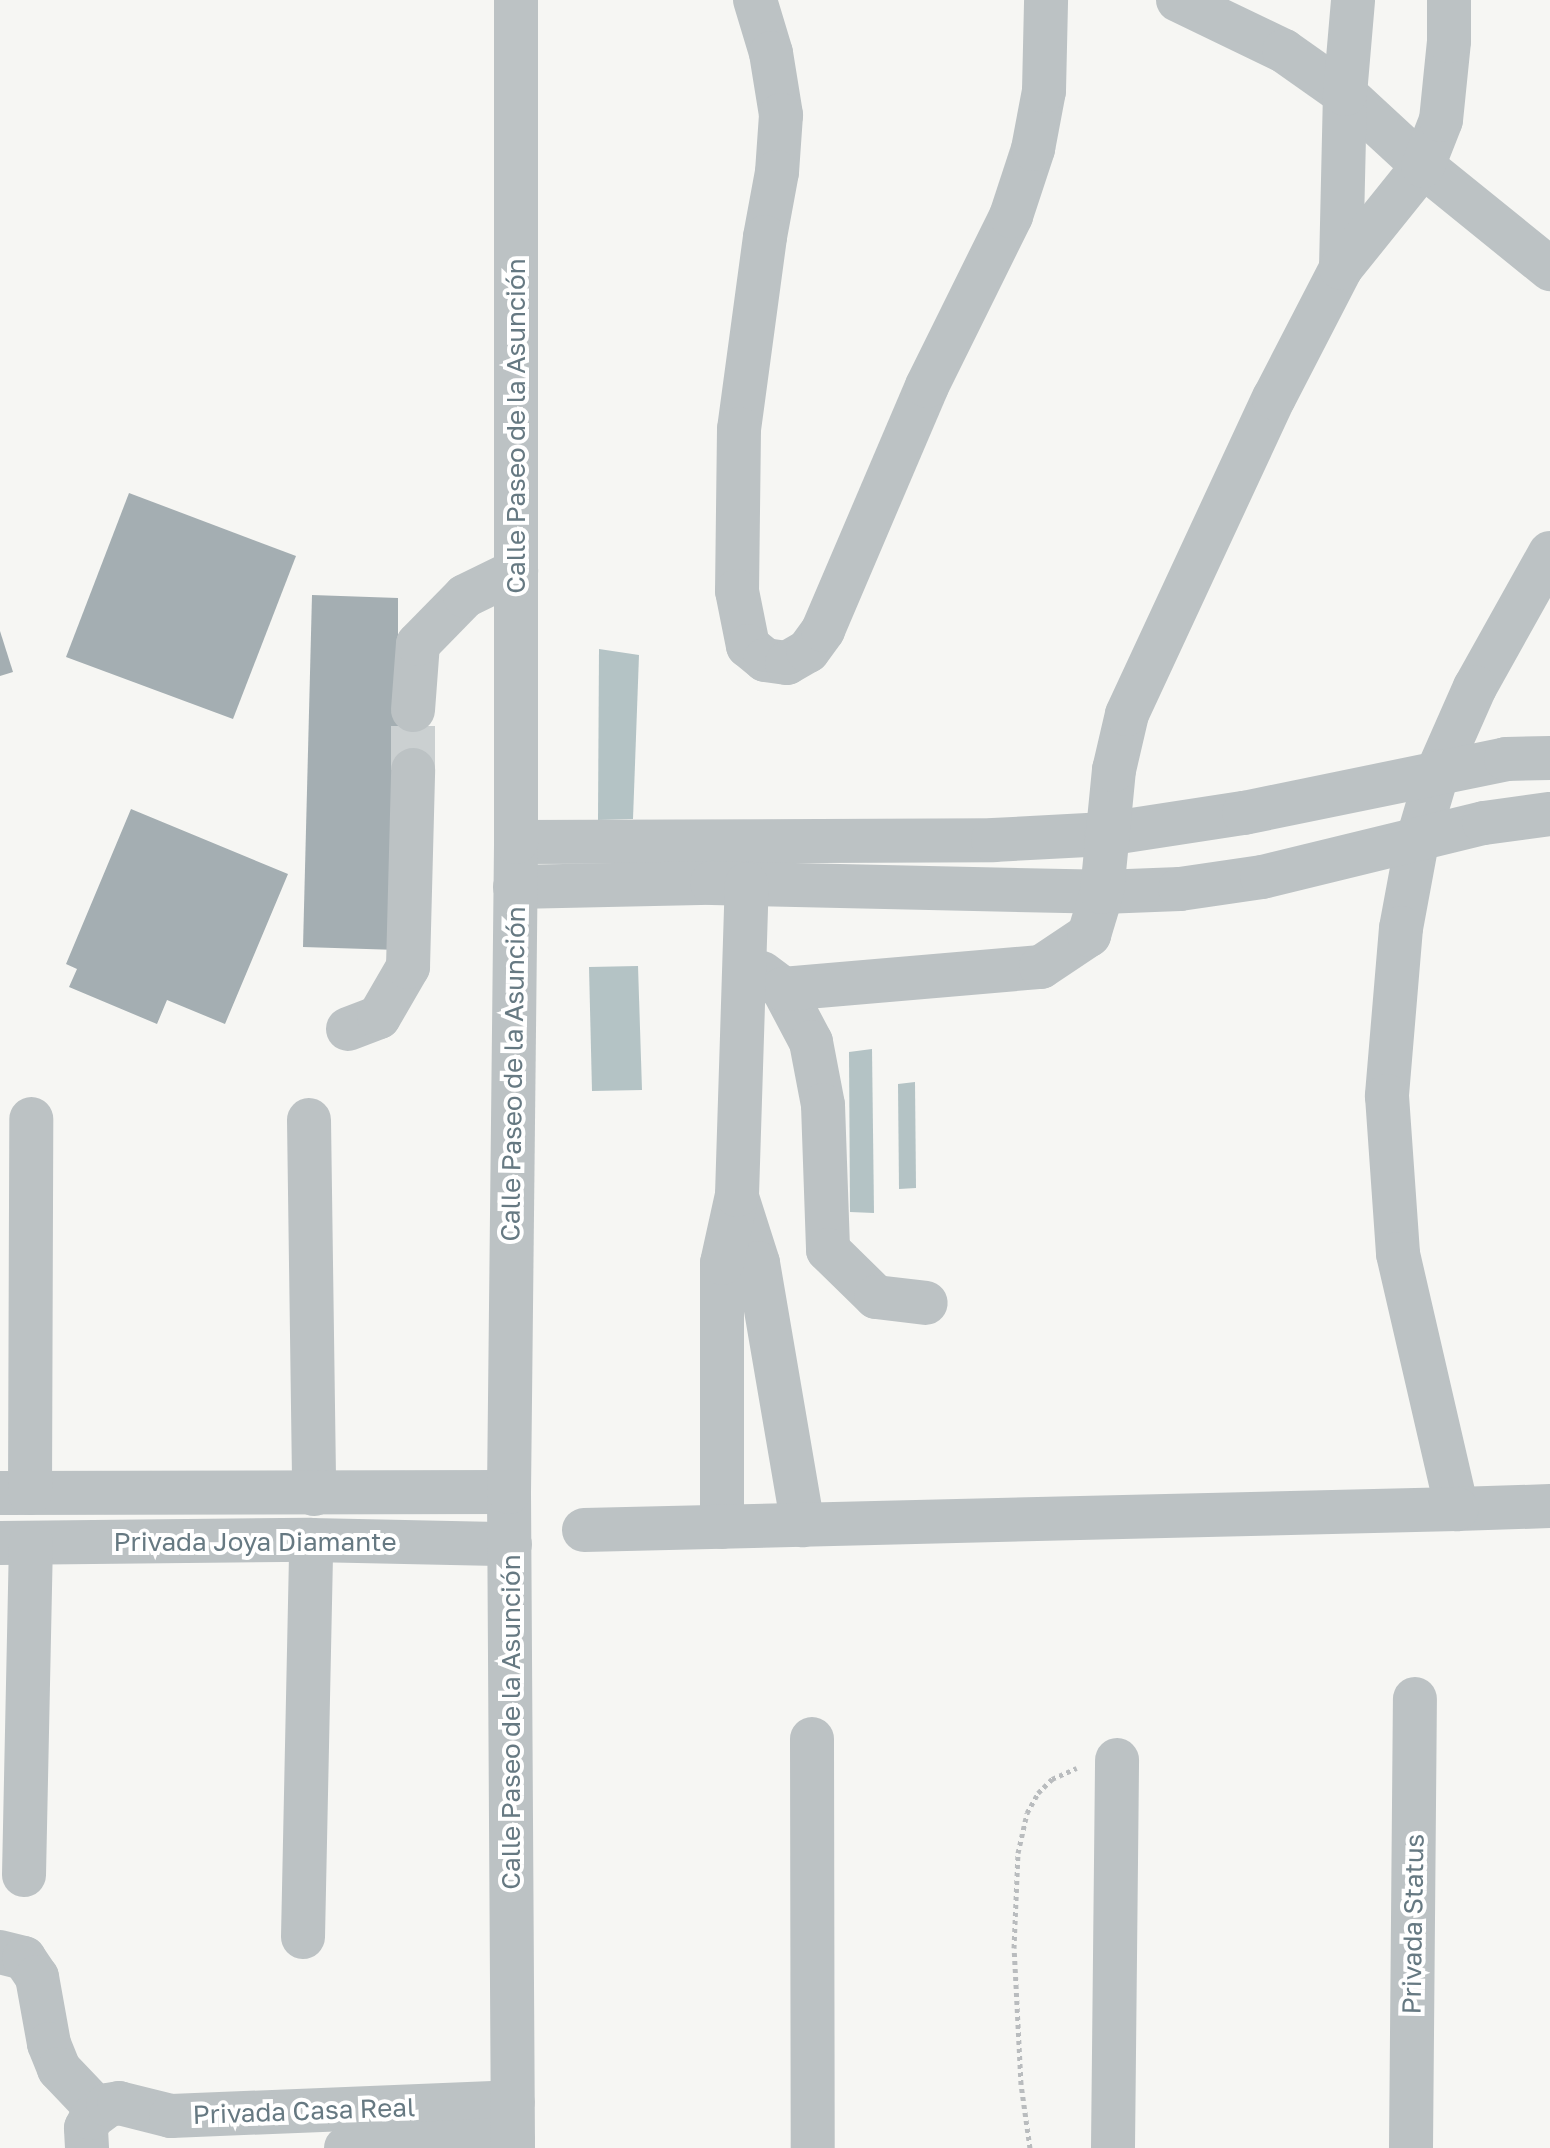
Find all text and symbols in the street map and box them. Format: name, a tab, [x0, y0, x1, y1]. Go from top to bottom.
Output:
street label: Calle Paseo de la Asunción	[500, 258, 532, 594]
street label: Calle Paseo de la Asunción	[494, 906, 532, 1242]
street label: Privada Joya Diamante	[113, 1526, 397, 1558]
street label: Calle Paseo de la Asunción	[495, 1554, 527, 1890]
street label: Privada Status	[1396, 1833, 1430, 2015]
street label: Privada Casa Real	[192, 2092, 416, 2130]

